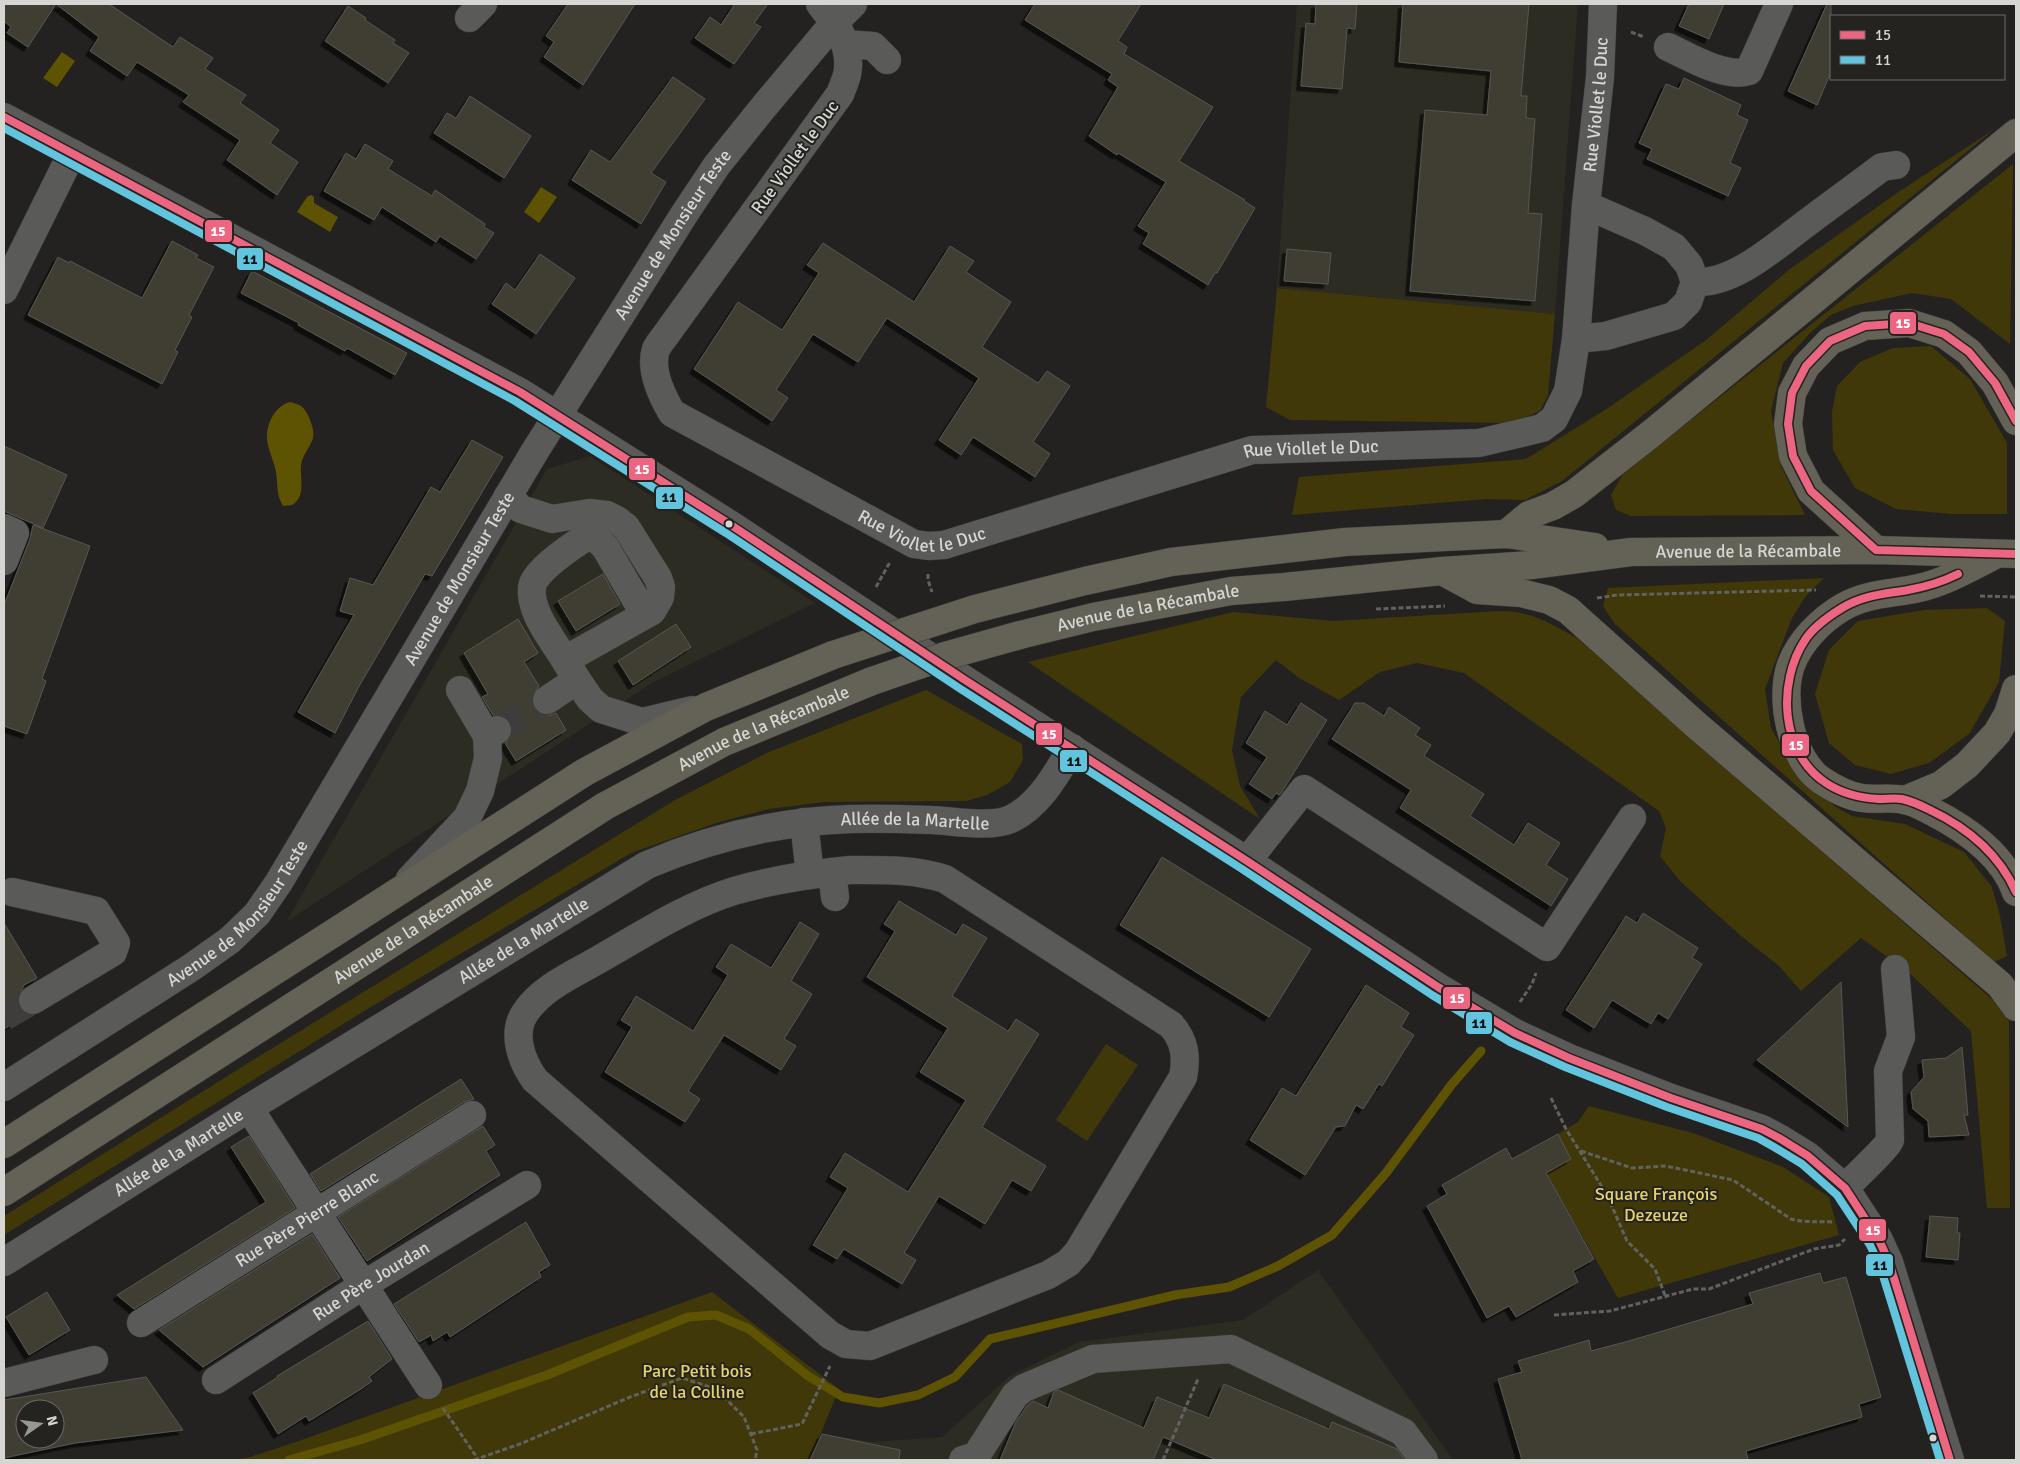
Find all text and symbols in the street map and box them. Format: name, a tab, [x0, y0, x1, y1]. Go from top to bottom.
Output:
legend	[1830, 15, 2005, 80]
text: 15	[1875, 26, 1891, 44]
street label: Rue Viollet le Duc	[1579, 37, 1613, 173]
text: 11	[1875, 51, 1891, 69]
street label: Rue Viollet le Duc	[746, 96, 844, 218]
street label: Avenue de Monsieur Teste	[610, 145, 736, 324]
line badge: 15	[204, 219, 233, 243]
text: 15	[210, 223, 226, 240]
line badge: 11	[236, 247, 264, 271]
text: 11	[242, 251, 258, 268]
line badge: 15	[1889, 311, 1917, 335]
text: 15	[1895, 315, 1911, 332]
street label: Rue Viollet le Duc	[1240, 435, 1379, 463]
line badge: 15	[628, 457, 656, 481]
text: 15	[634, 461, 650, 478]
line badge: 11	[655, 486, 684, 510]
street label: Avenue de Monsieur Teste	[399, 488, 519, 669]
text: 11	[661, 489, 677, 506]
street label: Rue Viollet le Duc	[854, 505, 988, 557]
unlabelled marker	[724, 519, 734, 529]
street label: Avenue de la Récambale	[1655, 539, 1841, 563]
street label: Avenue de la Récambale	[1054, 579, 1240, 637]
street label: Avenue de la Récambale	[674, 681, 852, 776]
line badge: 15	[1035, 722, 1063, 746]
text: 15	[1041, 726, 1057, 743]
line badge: 15	[1781, 733, 1810, 757]
text: 15	[1788, 737, 1804, 754]
line badge: 11	[1059, 749, 1088, 773]
text: 11	[1066, 753, 1082, 770]
street label: Allée de la Martelle	[840, 808, 990, 835]
street label: Avenue de Monsieur Teste	[162, 836, 313, 991]
street label: Avenue de la Récambale	[329, 870, 497, 989]
street label: Allée de la Martelle	[454, 892, 593, 989]
line badge: 15	[1442, 986, 1471, 1010]
text: 15	[1449, 990, 1465, 1007]
line badge: 11	[1465, 1011, 1493, 1035]
text: 11	[1471, 1015, 1487, 1032]
street label: Allée de la Martelle	[109, 1103, 247, 1201]
street label: Rue Père Pierre Blanc	[231, 1166, 383, 1272]
park label: Square François Dezeuze	[1595, 1183, 1717, 1226]
line badge: 15	[1858, 1218, 1887, 1242]
text: 15	[1865, 1222, 1881, 1239]
street label: Rue Père Jourdan	[309, 1236, 433, 1326]
line badge: 11	[1865, 1253, 1894, 1277]
text: 11	[1872, 1257, 1888, 1274]
park label: Parc Petit bois de la Colline	[642, 1360, 752, 1403]
north arrow	[15, 1399, 65, 1449]
text: N	[43, 1414, 62, 1428]
unlabelled marker	[1928, 1433, 1938, 1443]

